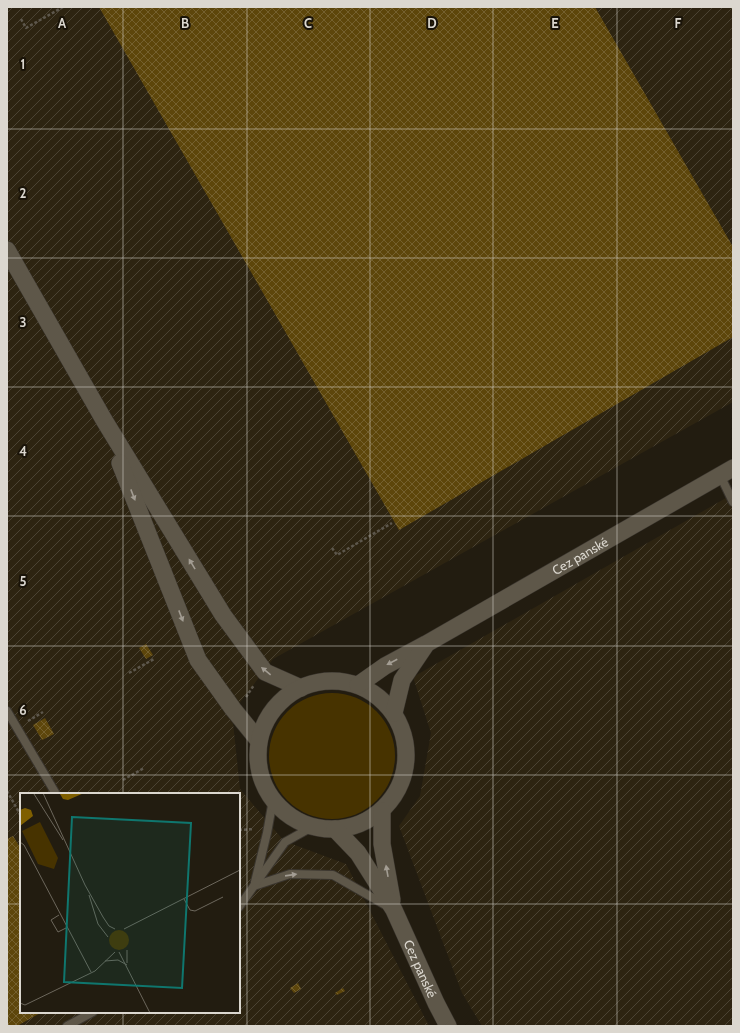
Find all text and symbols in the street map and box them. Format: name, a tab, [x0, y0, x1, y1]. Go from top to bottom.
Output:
text: A	[58, 15, 67, 31]
text: B	[181, 15, 189, 31]
text: C	[304, 15, 312, 31]
text: D	[427, 15, 437, 31]
text: E	[551, 15, 559, 31]
text: F	[675, 15, 682, 31]
text: 1	[21, 56, 25, 72]
text: 2	[20, 185, 27, 201]
text: 3	[19, 314, 27, 330]
text: 4	[19, 443, 27, 459]
one-way arrow	[131, 489, 137, 501]
street label: Cez panské	[549, 533, 611, 578]
one-way arrow	[189, 558, 196, 570]
text: 5	[20, 573, 27, 589]
one-way arrow	[178, 610, 184, 622]
one-way arrow	[386, 659, 398, 666]
one-way arrow	[261, 666, 272, 675]
text: 6	[19, 702, 27, 718]
inset map	[20, 793, 240, 1013]
one-way arrow	[383, 865, 389, 878]
one-way arrow	[285, 872, 297, 878]
street label: Cez panské	[400, 937, 441, 1000]

